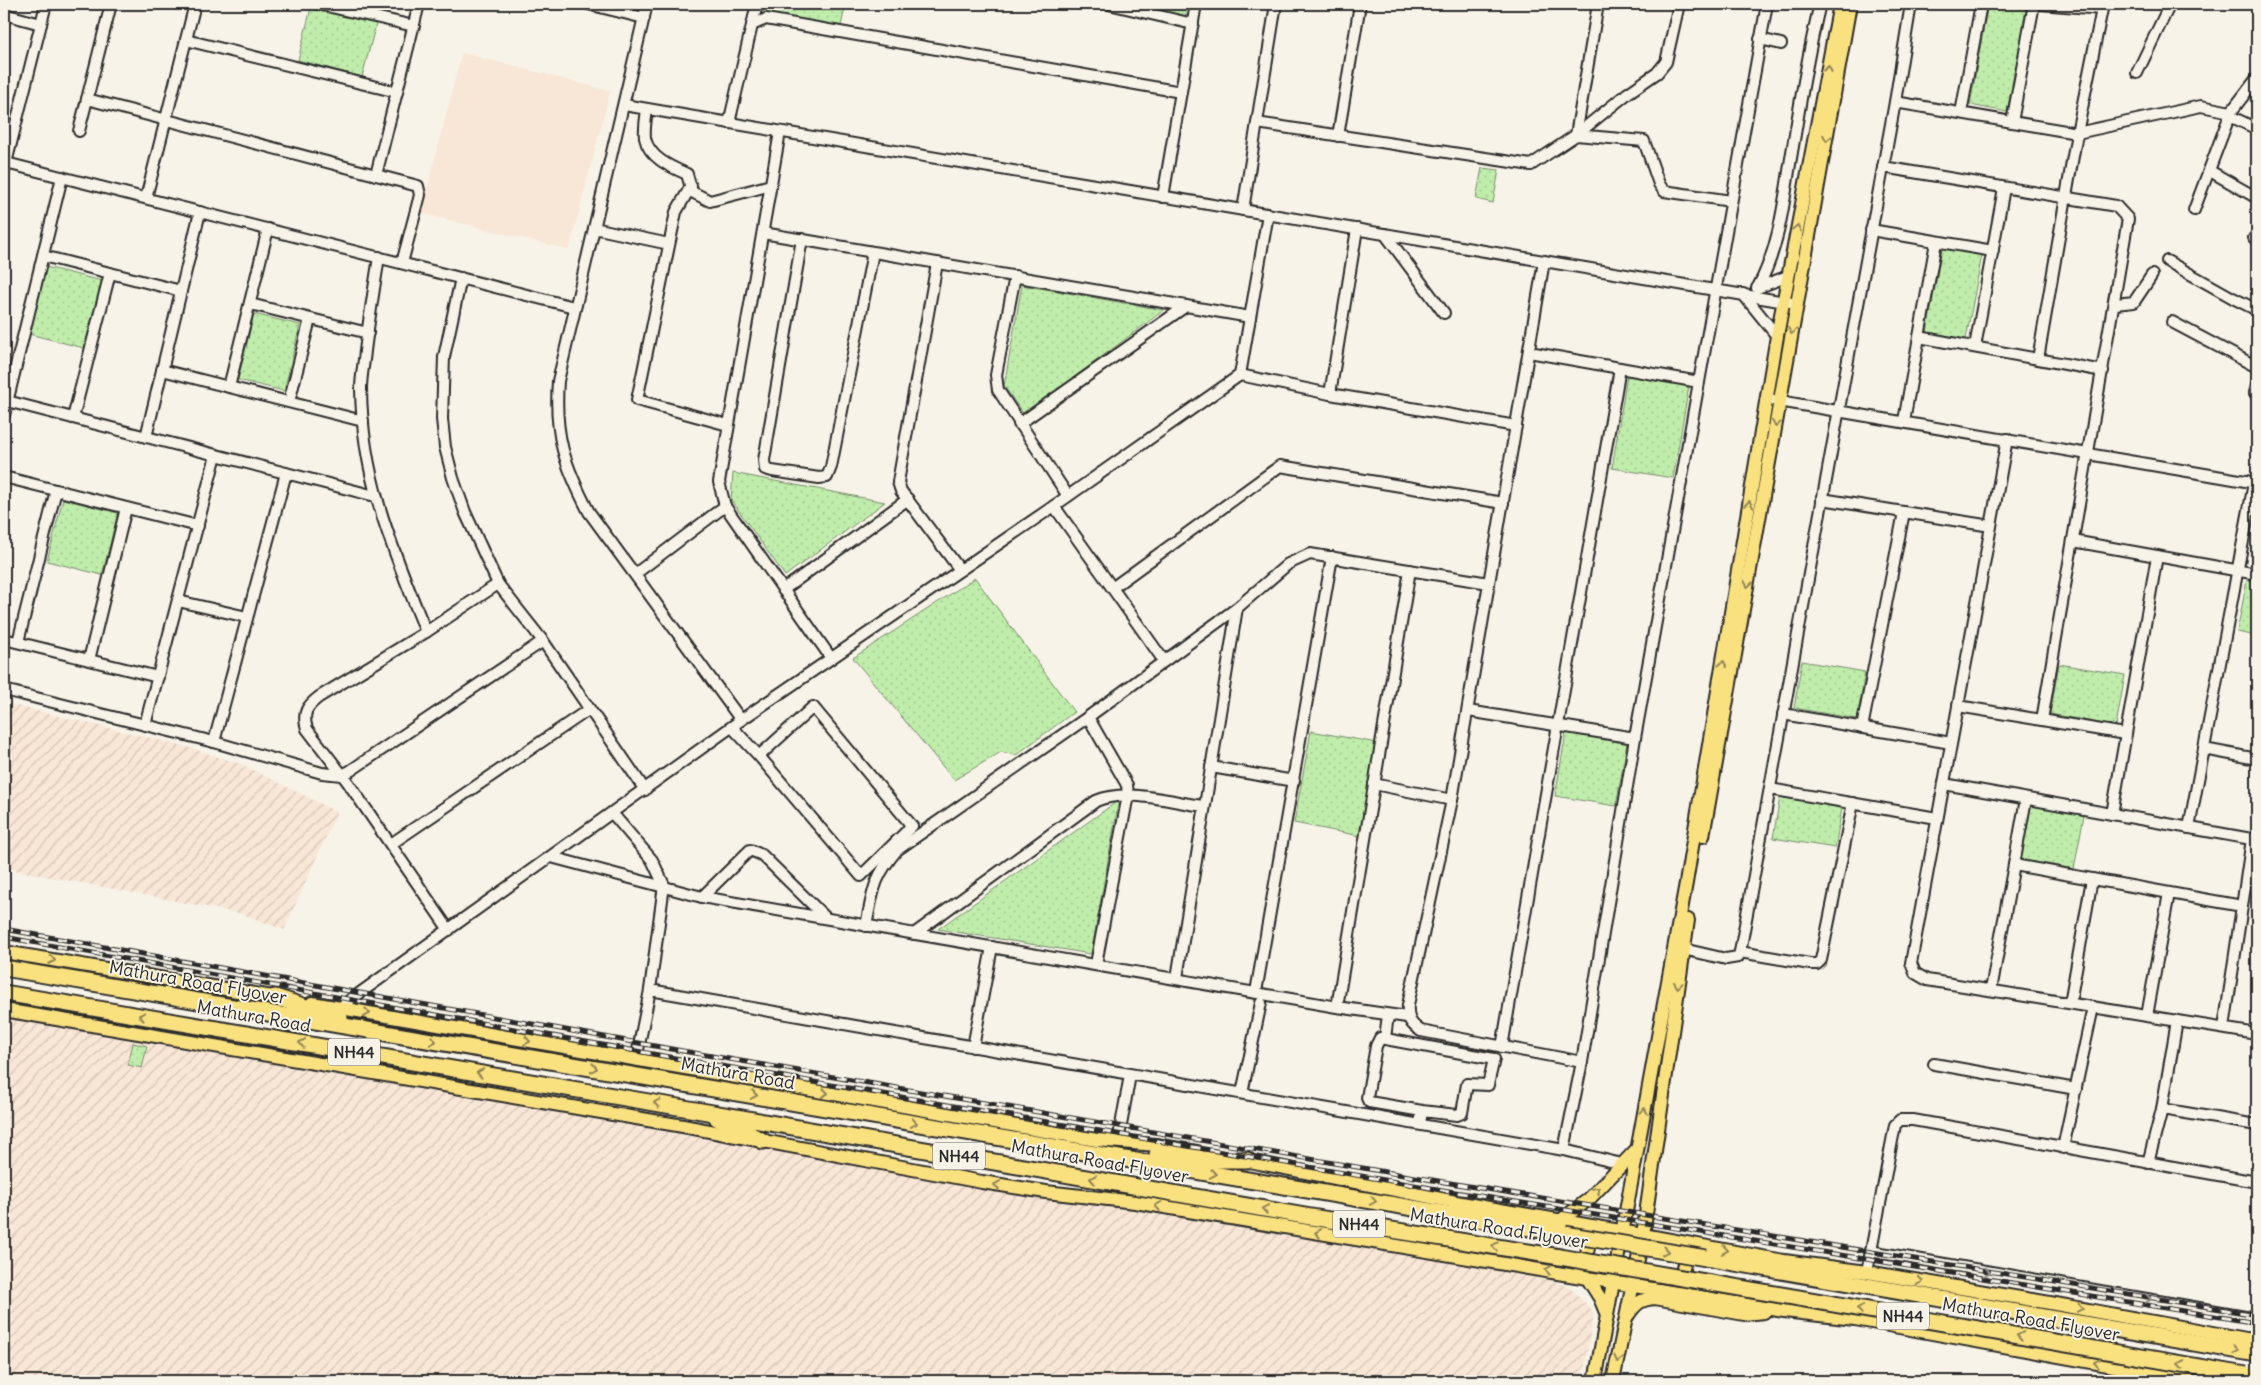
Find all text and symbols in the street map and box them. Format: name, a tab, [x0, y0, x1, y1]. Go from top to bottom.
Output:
one-way arrow	[1822, 64, 1832, 73]
one-way arrow	[1822, 134, 1832, 142]
one-way arrow	[1792, 224, 1802, 233]
one-way arrow	[1788, 327, 1798, 335]
one-way arrow	[1772, 419, 1782, 428]
one-way arrow	[1744, 499, 1754, 508]
one-way arrow	[1743, 579, 1753, 588]
one-way arrow	[1718, 660, 1728, 668]
one-way arrow	[47, 954, 56, 964]
street label: Mathura Road Flyover	[107, 955, 289, 1009]
one-way arrow	[1673, 981, 1684, 989]
street label: Mathura Road	[195, 995, 313, 1037]
one-way arrow	[363, 1007, 372, 1017]
one-way arrow	[137, 1012, 146, 1022]
one-way arrow	[523, 1035, 532, 1045]
one-way arrow	[429, 1036, 438, 1046]
road number: NH44	[328, 1038, 380, 1066]
one-way arrow	[298, 1039, 306, 1049]
street label: Mathura Road	[679, 1052, 797, 1094]
one-way arrow	[590, 1062, 598, 1073]
one-way arrow	[475, 1069, 484, 1079]
one-way arrow	[821, 1087, 830, 1097]
one-way arrow	[749, 1090, 758, 1100]
one-way arrow	[653, 1099, 661, 1109]
one-way arrow	[1638, 1107, 1648, 1116]
one-way arrow	[910, 1117, 918, 1127]
street label: Mathura Road Flyover	[1009, 1134, 1191, 1188]
road number: NH44	[933, 1142, 985, 1170]
one-way arrow	[1209, 1168, 1218, 1178]
one-way arrow	[1088, 1174, 1097, 1184]
one-way arrow	[993, 1180, 1001, 1190]
one-way arrow	[1591, 1186, 1600, 1195]
one-way arrow	[1370, 1195, 1378, 1206]
one-way arrow	[1154, 1201, 1162, 1211]
street label: Mathura Road Flyover	[1408, 1203, 1590, 1254]
one-way arrow	[1261, 1204, 1269, 1214]
road number: NH44	[1333, 1210, 1385, 1238]
one-way arrow	[1314, 1229, 1322, 1239]
one-way arrow	[1490, 1241, 1498, 1252]
one-way arrow	[1660, 1245, 1669, 1255]
one-way arrow	[1721, 1245, 1729, 1255]
one-way arrow	[1543, 1266, 1552, 1276]
one-way arrow	[1983, 1266, 1992, 1276]
one-way arrow	[1916, 1275, 1924, 1285]
street label: Mathura Road Flyover	[1940, 1292, 2122, 1346]
one-way arrow	[2144, 1293, 2152, 1304]
road number: NH44	[1877, 1302, 1929, 1330]
one-way arrow	[2076, 1303, 2085, 1313]
one-way arrow	[1856, 1304, 1865, 1314]
one-way arrow	[2016, 1332, 2025, 1342]
one-way arrow	[2232, 1345, 2241, 1355]
one-way arrow	[1613, 1355, 1624, 1364]
one-way arrow	[2092, 1359, 2101, 1369]
one-way arrow	[2176, 1359, 2185, 1369]

